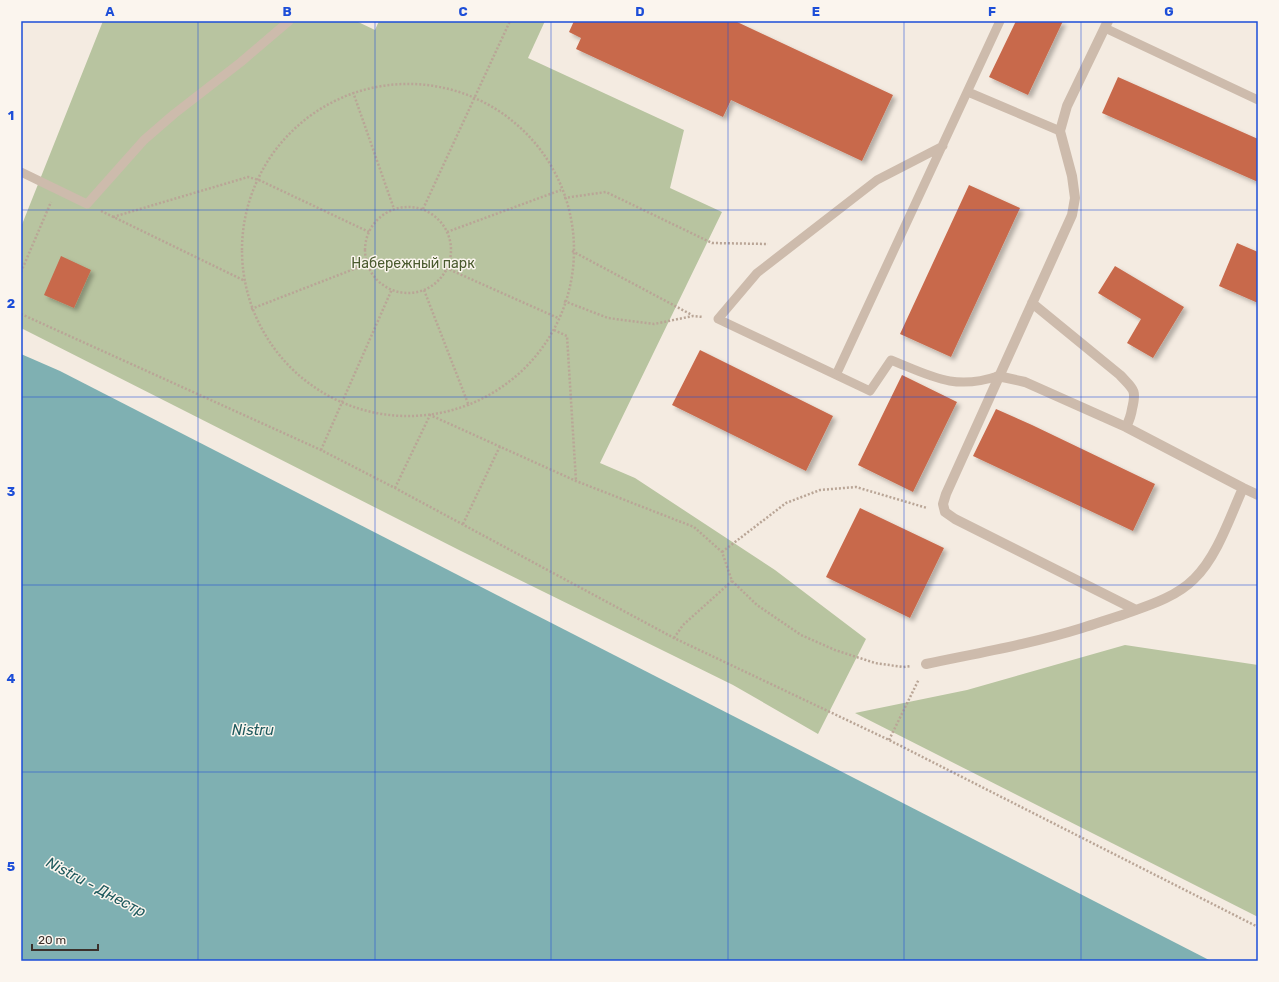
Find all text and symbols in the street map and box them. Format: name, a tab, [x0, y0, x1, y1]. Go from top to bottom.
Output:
text: A	[105, 4, 115, 19]
text: B	[282, 4, 292, 19]
text: C	[458, 4, 468, 19]
text: D	[635, 4, 645, 19]
text: E	[812, 4, 820, 19]
text: F	[988, 4, 996, 19]
text: G	[1164, 4, 1174, 19]
text: 1	[8, 108, 14, 123]
park label: Набережный парк	[351, 255, 475, 272]
text: 2	[7, 296, 15, 311]
text: 3	[7, 484, 16, 499]
text: 4	[7, 671, 16, 686]
water label: Nistru	[232, 721, 274, 739]
water label: Nistru - Днестр	[43, 853, 149, 921]
text: 5	[7, 859, 15, 874]
scale bar	[32, 926, 98, 952]
text: 20 m	[38, 933, 66, 947]

